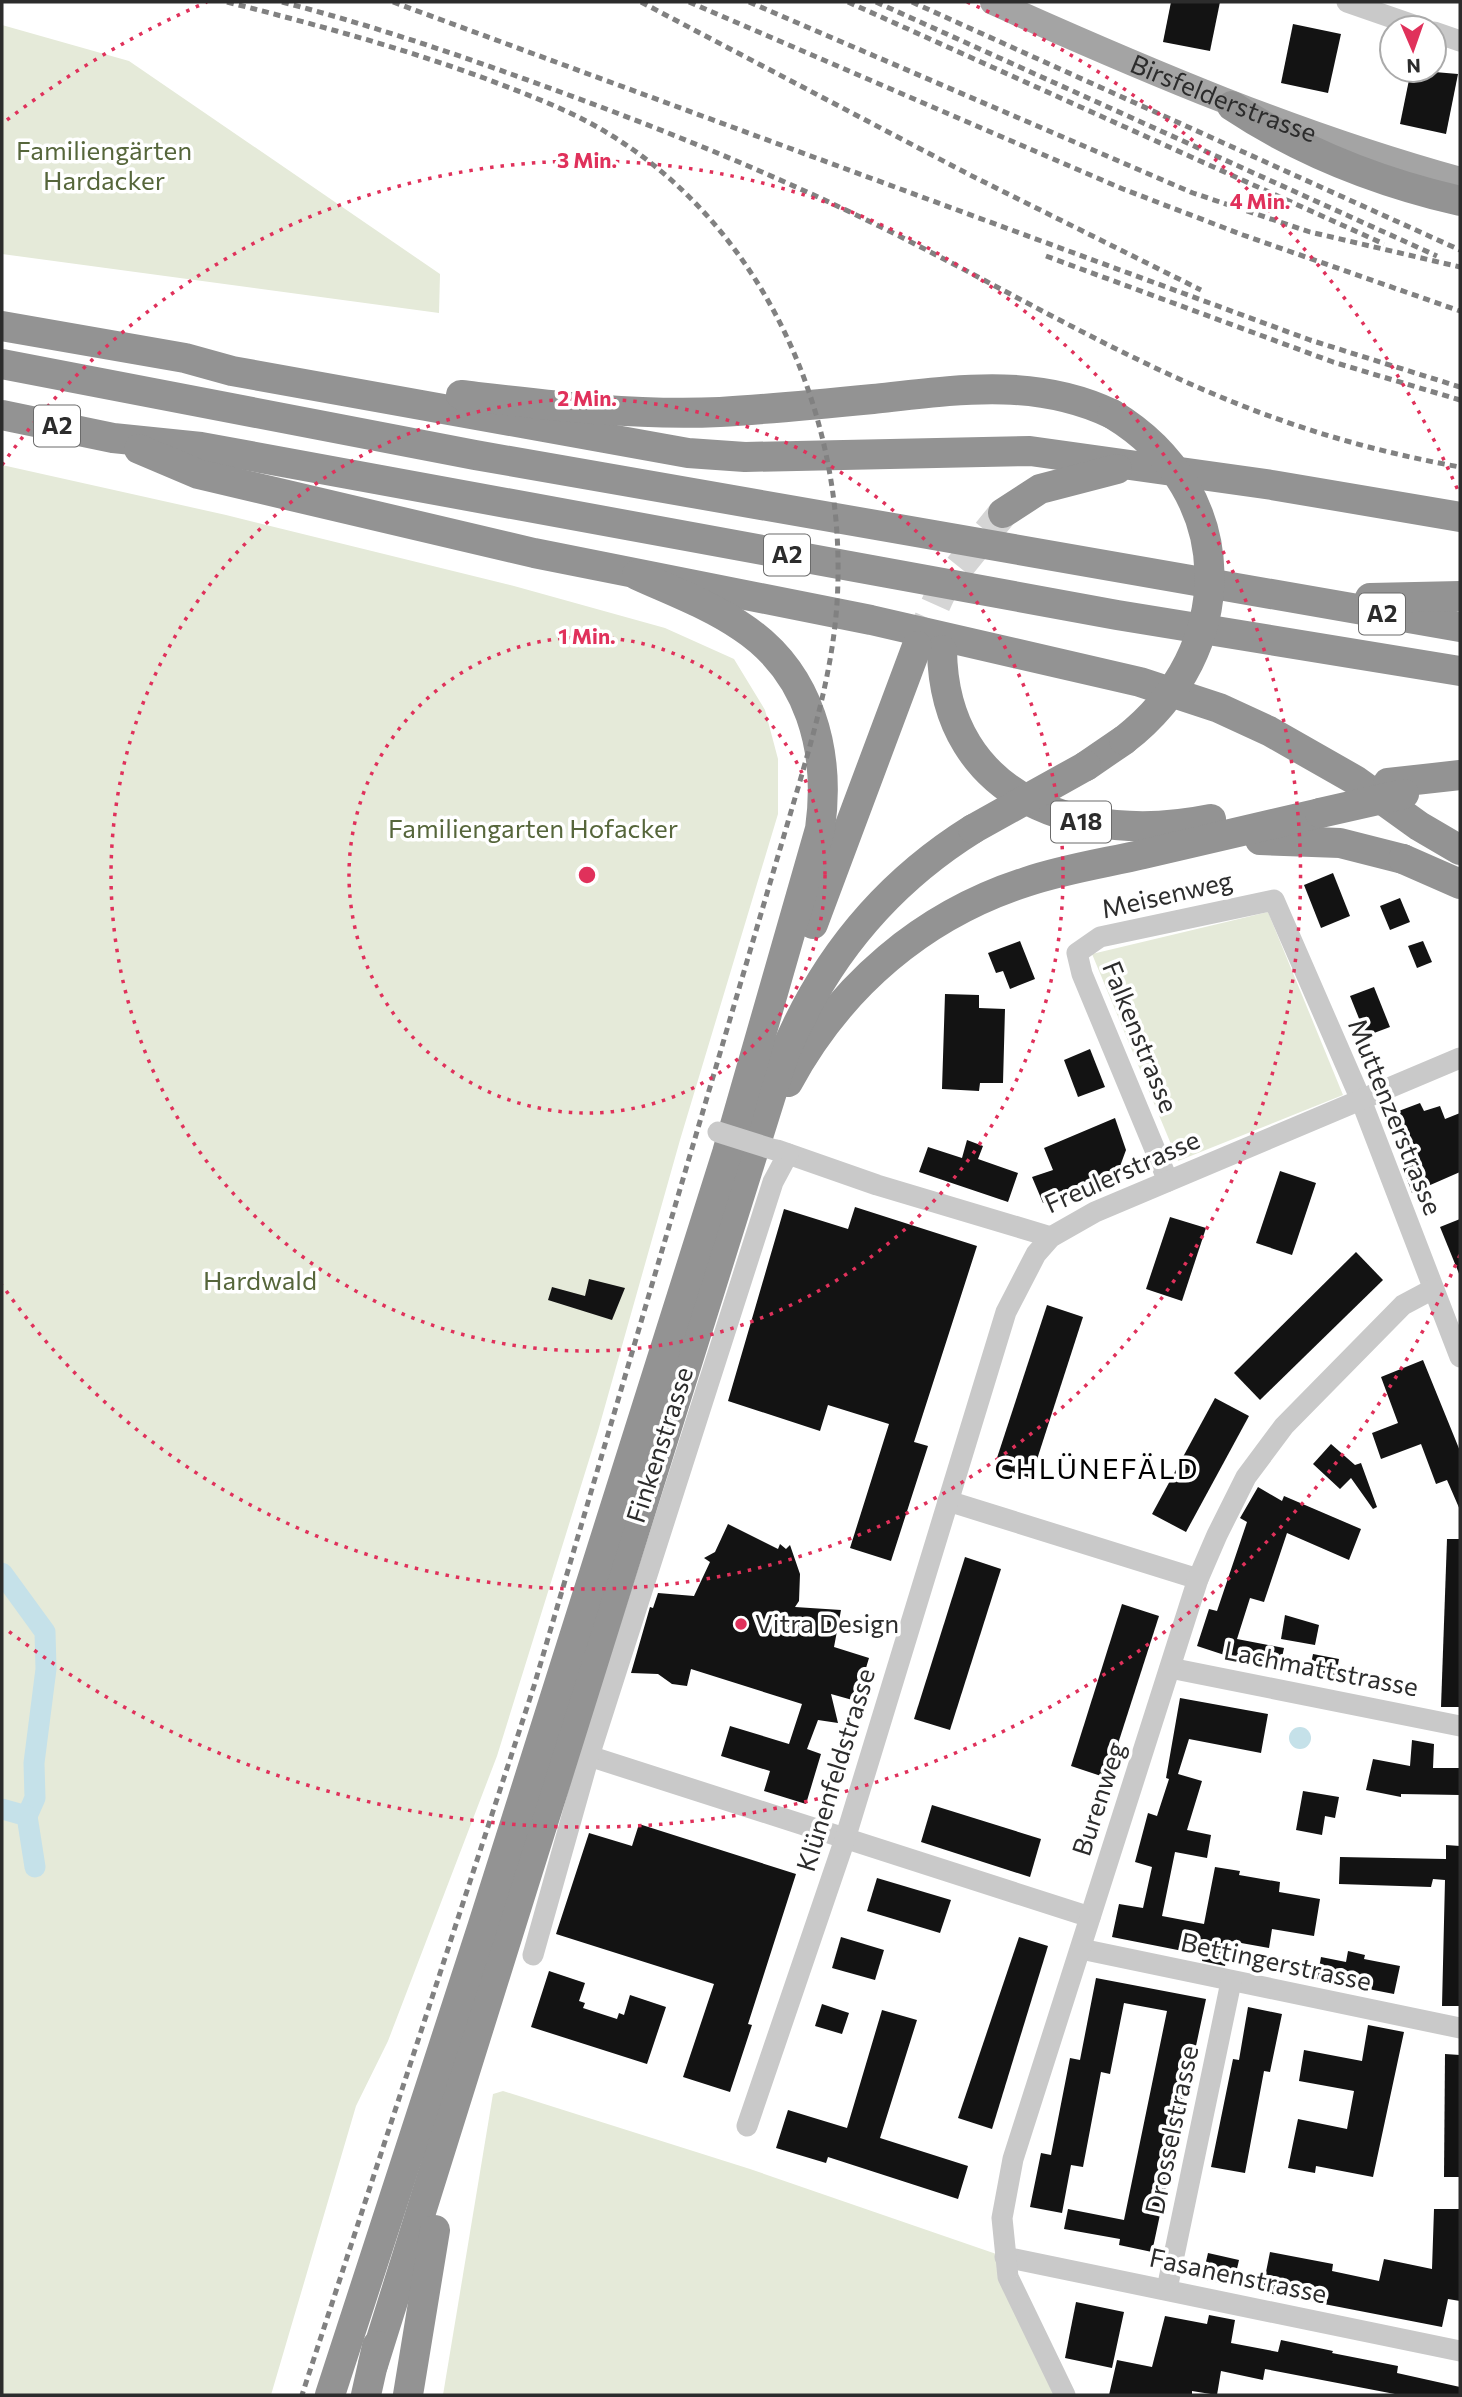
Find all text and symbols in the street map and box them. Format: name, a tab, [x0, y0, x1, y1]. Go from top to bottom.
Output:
north arrow	[1378, 14, 1448, 84]
street label: Birsfelderstrasse	[1126, 47, 1321, 148]
text: N	[1406, 55, 1421, 78]
park label: Familiengärten Hardacker	[16, 134, 192, 195]
text: 3 Min.	[557, 147, 617, 172]
text: 4 Min.	[1230, 188, 1290, 213]
text: 2 Min.	[557, 385, 617, 410]
road number: A2	[34, 405, 80, 446]
road number: A2	[764, 534, 810, 576]
road number: A2	[1359, 594, 1405, 634]
text: 1 Min.	[558, 623, 616, 648]
road number: A18	[1051, 802, 1111, 842]
park label: Familiengarten Hofacker	[388, 812, 678, 843]
centre of rings	[575, 863, 599, 887]
street label: Meisenweg	[1098, 863, 1235, 924]
street label: Falkenstrasse	[1097, 956, 1186, 1117]
street label: Muttenzerstrasse	[1343, 1014, 1450, 1219]
street label: Freulerstrasse	[1039, 1123, 1204, 1219]
park label: Hardwald	[203, 1264, 317, 1295]
street label: Finkenstrasse	[619, 1363, 698, 1526]
district label: CHLÜNEFÄLD	[994, 1451, 1200, 1485]
place label: Vitra Design	[755, 1607, 899, 1638]
marker: Vitra Design	[733, 1616, 749, 1632]
street label: Lachmattstrasse	[1221, 1633, 1421, 1702]
street label: Klünenfeldstrasse	[789, 1664, 880, 1875]
street label: Burenweg	[1065, 1738, 1131, 1859]
street label: Bettingerstrasse	[1178, 1925, 1375, 1996]
street label: Drosselstrasse	[1138, 2042, 1204, 2217]
street label: Fasanenstrasse	[1147, 2241, 1330, 2308]

